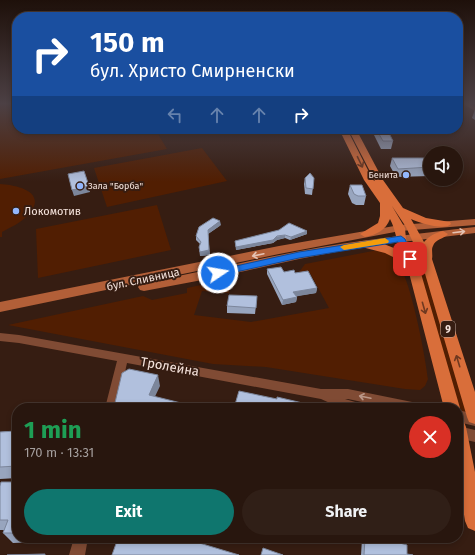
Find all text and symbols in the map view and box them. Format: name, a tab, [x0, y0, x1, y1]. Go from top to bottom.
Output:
text: 150 m	[90, 26, 165, 59]
icon: right	[24, 28, 76, 80]
text: бул. Христо Смирненски	[90, 60, 295, 82]
icon: left	[164, 104, 186, 126]
icon: ahead	[206, 104, 228, 126]
icon: ahead	[248, 104, 270, 126]
icon: right	[290, 104, 312, 126]
map controls	[423, 146, 463, 186]
button: sound	[423, 146, 463, 186]
one-way arrow	[357, 156, 364, 168]
place label: Бенита	[369, 170, 398, 180]
marker: Бенита	[401, 170, 411, 180]
marker: Зала "Борба"	[75, 181, 85, 191]
place label: Зала "Борба"	[88, 181, 143, 191]
place label: Локомотив	[24, 205, 81, 218]
marker: Локомотив	[11, 206, 21, 216]
one-way arrow	[452, 228, 465, 236]
pin	[393, 242, 427, 276]
icon: arrive	[399, 248, 421, 270]
one-way arrow	[252, 251, 265, 259]
position arrow	[197, 252, 239, 294]
street label: бул. Сливница	[105, 265, 181, 294]
one-way arrow	[421, 301, 429, 314]
road number: 9	[441, 321, 455, 337]
street label: Тролейна	[140, 354, 200, 379]
one-way arrow	[454, 354, 461, 367]
one-way arrow	[359, 393, 372, 401]
text: 1 min	[24, 416, 82, 444]
button: close	[409, 416, 451, 458]
text: 170 m · 13:31	[24, 445, 94, 460]
button: Exit	[24, 489, 234, 535]
button: Share	[242, 489, 451, 535]

